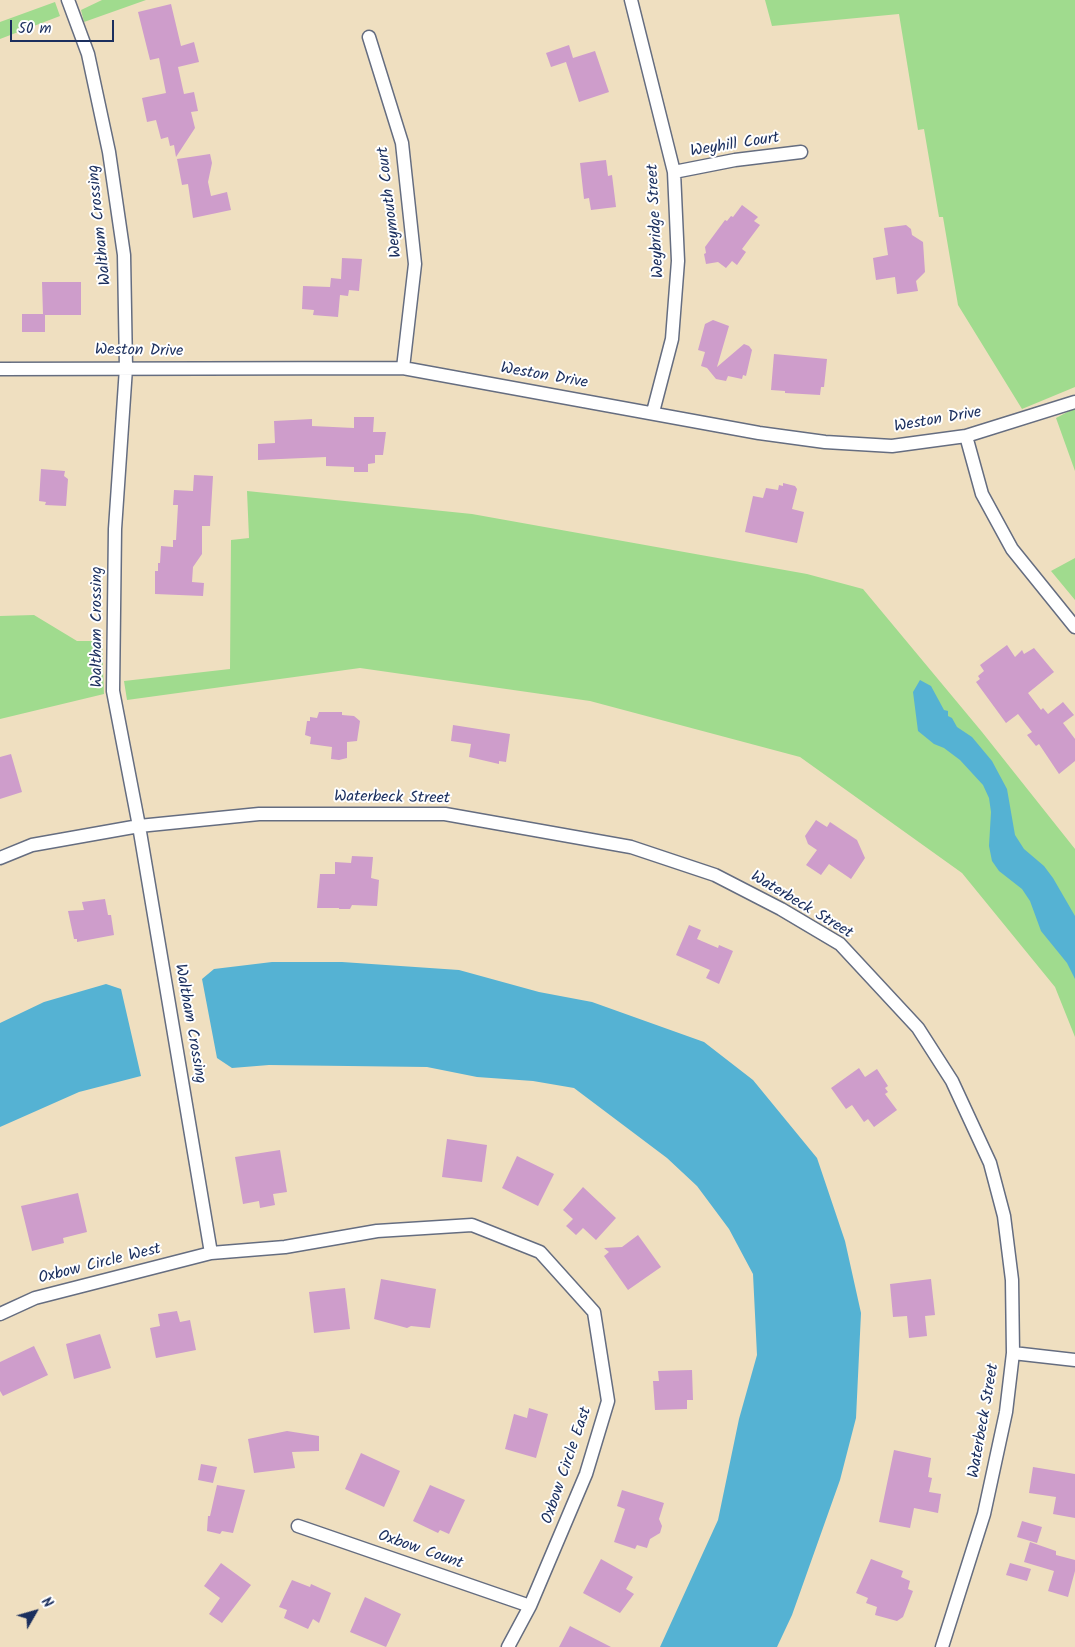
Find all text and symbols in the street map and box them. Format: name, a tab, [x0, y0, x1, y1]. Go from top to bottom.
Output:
scale bar	[12, 10, 116, 42]
text: 50 m	[18, 17, 52, 41]
street label: Weyhill Court	[689, 129, 781, 163]
street label: Weymouth Court	[375, 145, 407, 259]
street label: Weybridge Street	[644, 163, 670, 279]
street label: Waltham Crossing	[85, 164, 117, 286]
street label: Weston Drive	[95, 342, 183, 362]
street label: Weston Drive	[499, 360, 589, 394]
street label: Weston Drive	[893, 404, 983, 438]
street label: Waltham Crossing	[88, 566, 108, 688]
street label: Waterbeck Street	[334, 788, 450, 810]
street label: Waterbeck Street	[746, 868, 856, 944]
street label: Waltham Crossing	[169, 963, 209, 1085]
street label: Oxbow Circle West	[37, 1241, 163, 1289]
street label: Waterbeck Street	[965, 1362, 1005, 1480]
street label: Oxbow Circle East	[539, 1405, 597, 1527]
street label: Oxbow Count	[375, 1527, 465, 1575]
north arrow	[10, 1587, 60, 1637]
text: N	[35, 1593, 58, 1613]

